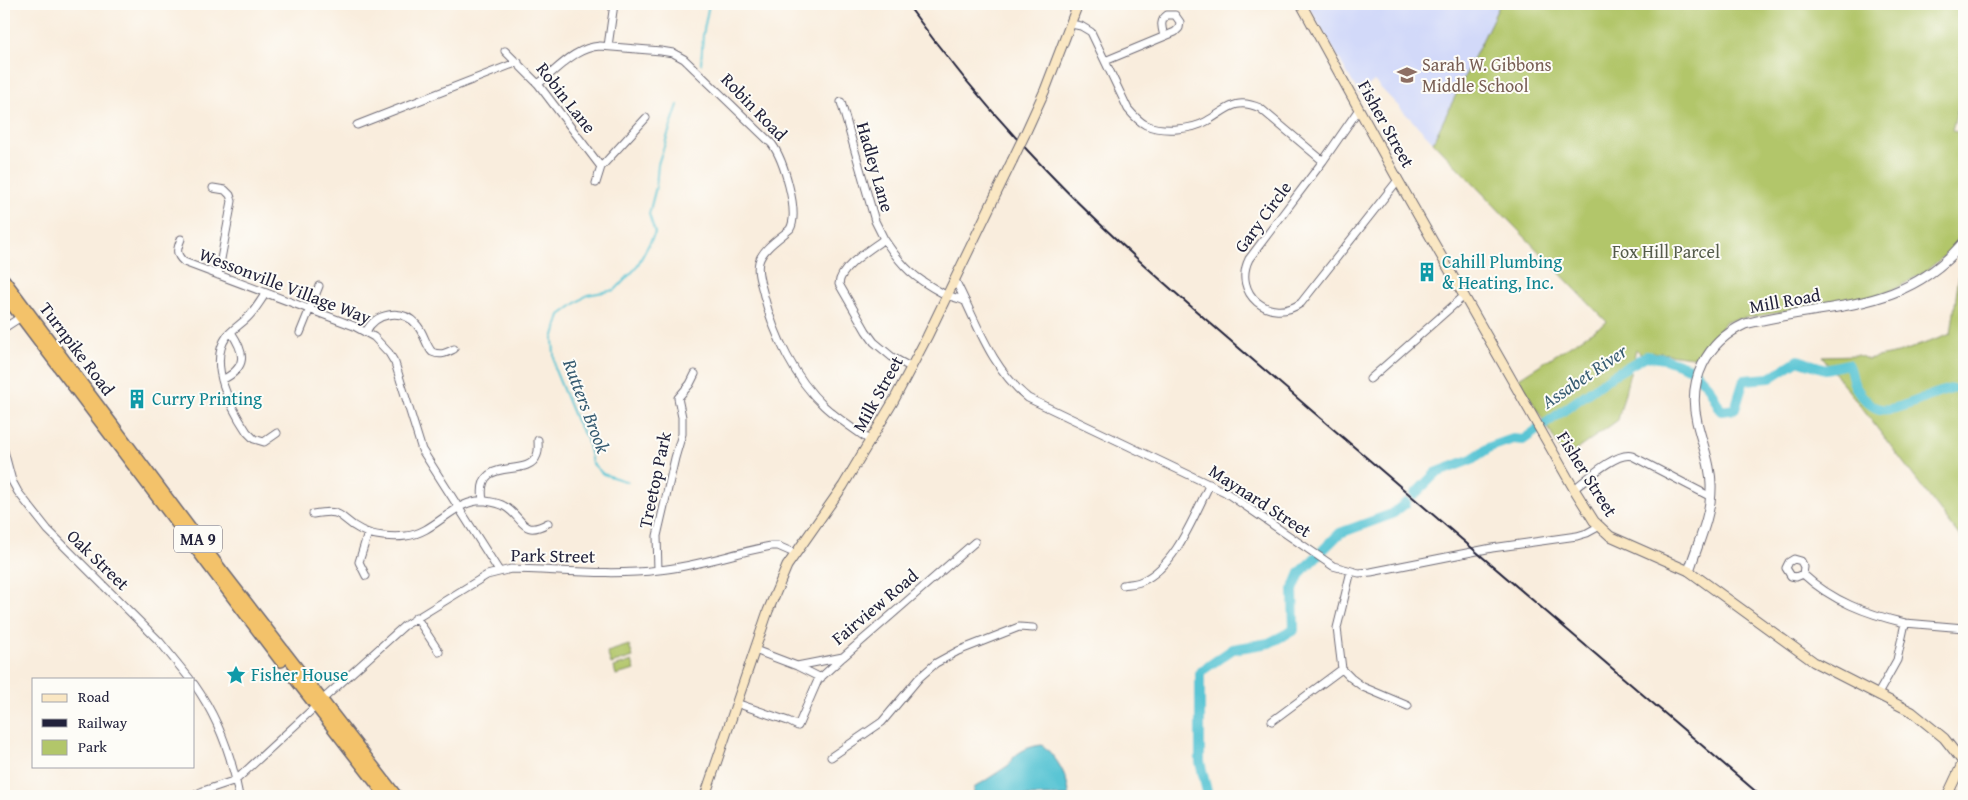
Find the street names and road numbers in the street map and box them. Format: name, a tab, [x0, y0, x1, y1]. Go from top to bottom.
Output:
street label: Robin Lane	[530, 56, 603, 139]
street label: Robin Road	[715, 66, 794, 147]
street label: Fisher Street	[1351, 75, 1422, 173]
street label: Hadley Lane	[850, 119, 901, 215]
street label: Gary Circle	[1227, 175, 1298, 258]
street label: Wessonville Village Way	[195, 240, 375, 331]
street label: Mill Road	[1747, 281, 1823, 320]
street label: Turnpike Road	[33, 296, 122, 401]
street label: Milk Street	[846, 350, 910, 437]
street label: Fisher Street	[1550, 426, 1625, 522]
street label: Treetop Park	[631, 428, 678, 531]
street label: Maynard Street	[1204, 457, 1317, 544]
street label: Oak Street	[61, 523, 136, 597]
road number: MA 9	[174, 526, 222, 552]
street label: Park Street	[511, 541, 596, 570]
street label: Fairview Road	[825, 562, 924, 651]

